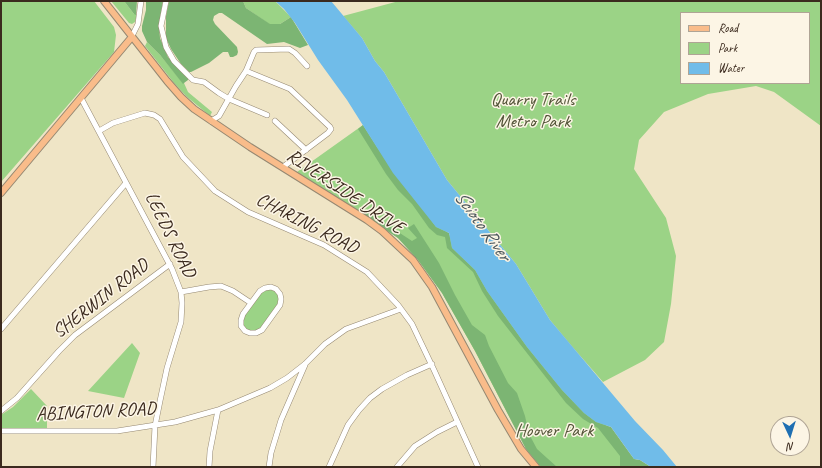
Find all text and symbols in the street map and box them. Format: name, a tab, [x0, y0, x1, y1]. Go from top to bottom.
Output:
legend	[680, 12, 810, 84]
text: Road	[718, 20, 738, 36]
text: Park	[718, 40, 737, 56]
text: Water	[718, 60, 744, 76]
park label: Quarry Trails Metro Park	[491, 89, 575, 133]
street label: RIVERSIDE DRIVE	[282, 145, 408, 239]
water label: Scioto River	[449, 186, 515, 266]
street label: LEEDS ROAD	[140, 189, 200, 281]
street label: CHARING ROAD	[252, 189, 362, 259]
street label: SHERWIN ROAD	[48, 254, 154, 344]
street label: ABINGTON ROAD	[35, 397, 157, 427]
north arrow	[770, 416, 810, 456]
park label: Hoover Park	[515, 420, 593, 442]
text: N	[787, 440, 795, 454]

